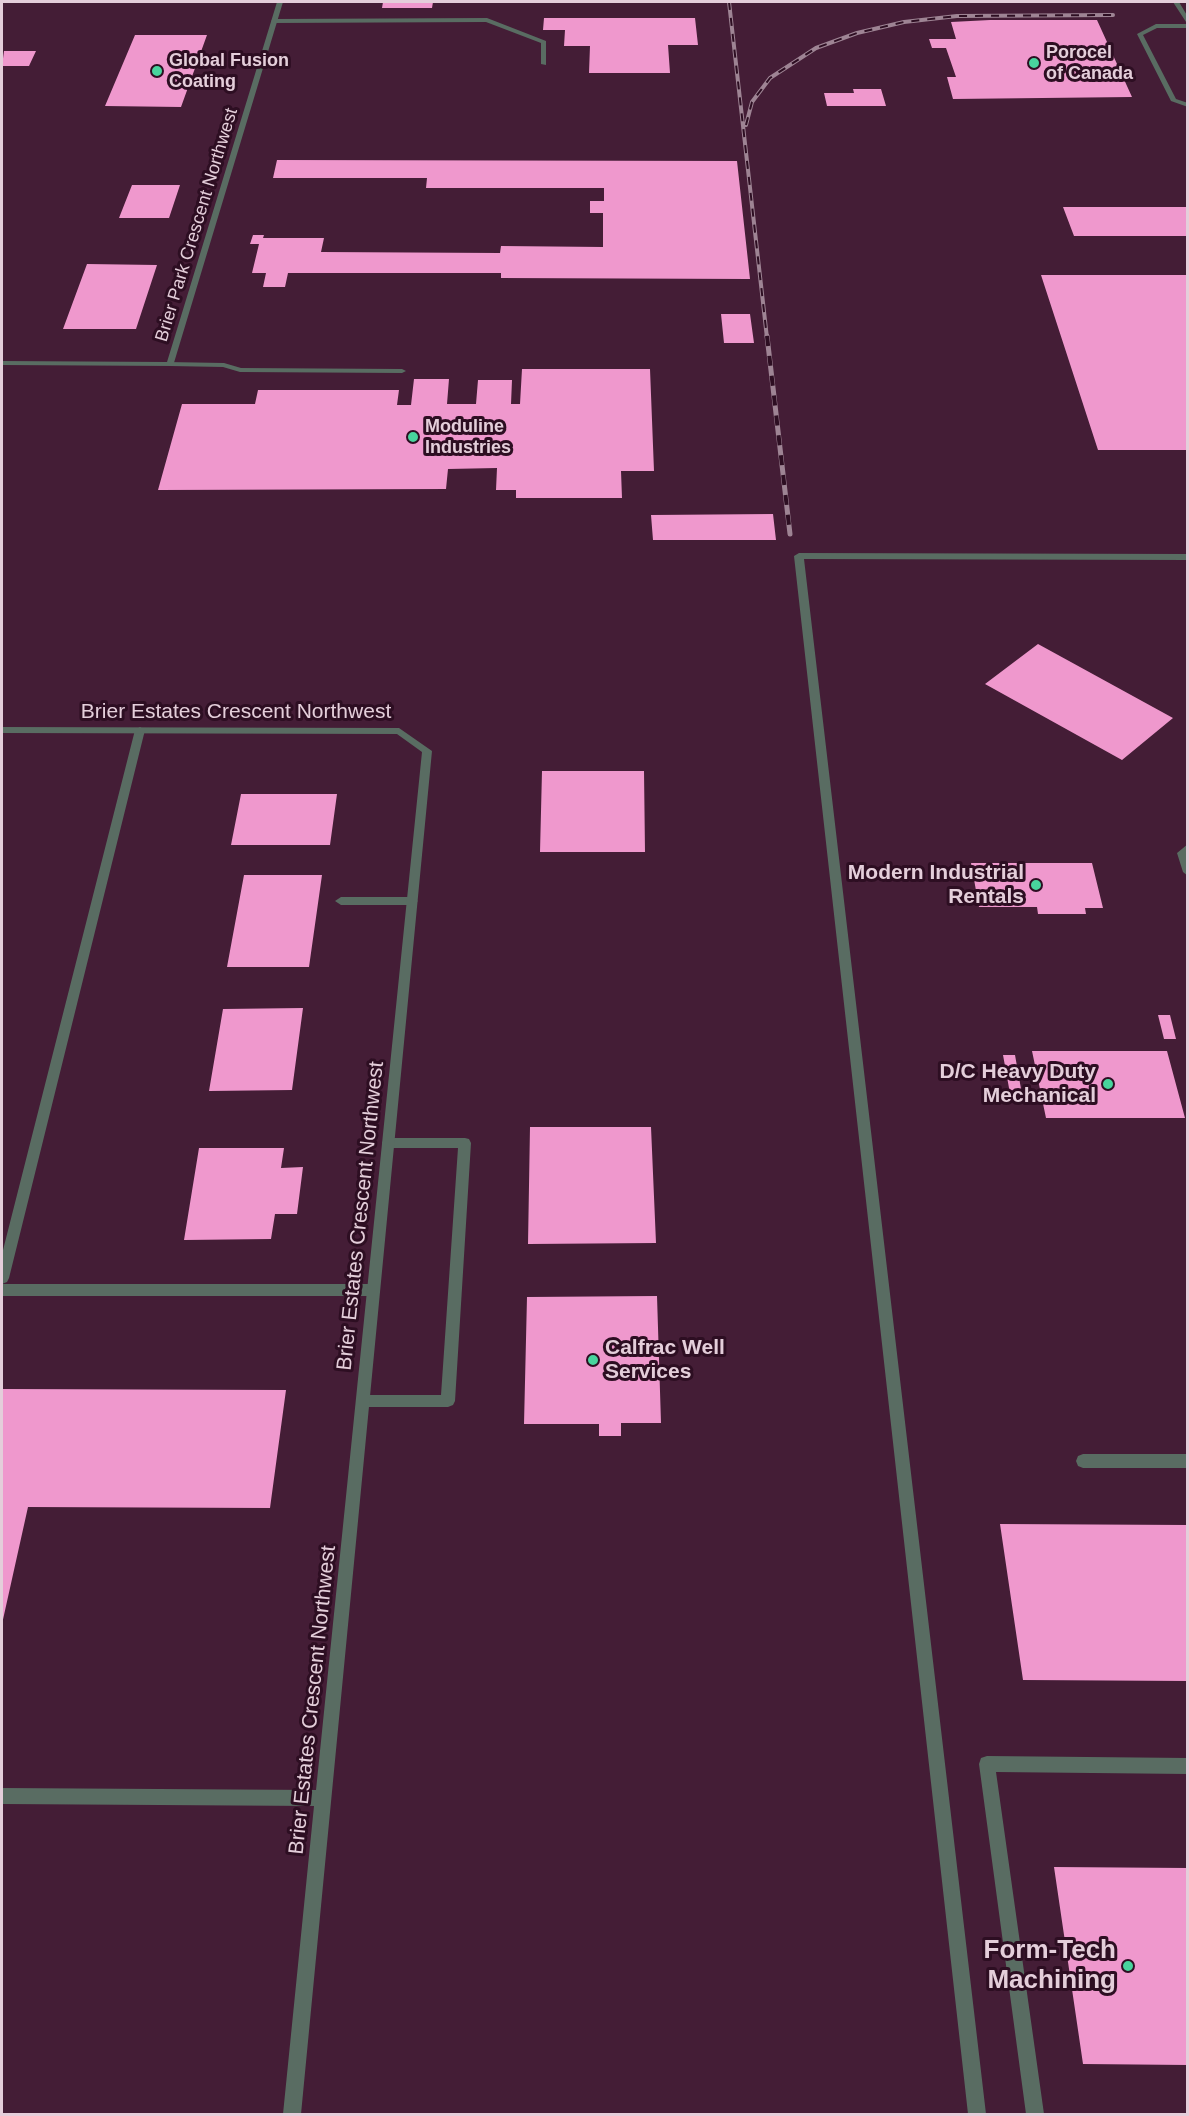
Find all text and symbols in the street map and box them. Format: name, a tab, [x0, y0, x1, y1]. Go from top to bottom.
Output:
place label: Porocel of Canada	[1046, 42, 1133, 84]
place label: Global Fusion Coating	[169, 50, 289, 92]
marker: Porocel of Canada	[1027, 56, 1041, 70]
marker: Global Fusion Coating	[150, 64, 164, 78]
street label: Brier Park Crescent Northwest	[151, 106, 243, 344]
place label: Moduline Industries	[425, 416, 511, 458]
marker: Moduline Industries	[406, 430, 420, 444]
street label: Brier Estates Crescent Northwest	[81, 699, 391, 725]
place label: Modern Industrial Rentals	[848, 860, 1024, 910]
marker: Modern Industrial Rentals	[1029, 878, 1043, 892]
place label: D/C Heavy Duty Mechanical	[940, 1059, 1096, 1109]
street label: Brier Estates Crescent Northwest	[332, 1060, 390, 1372]
marker: D/C Heavy Duty Mechanical	[1101, 1077, 1115, 1091]
place label: Calfrac Well Services	[605, 1335, 725, 1385]
marker: Calfrac Well Services	[586, 1353, 600, 1367]
street label: Brier Estates Crescent Northwest	[284, 1544, 342, 1856]
place label: Form-Tech Machining	[984, 1935, 1116, 1996]
marker: Form-Tech Machining	[1121, 1959, 1135, 1973]

